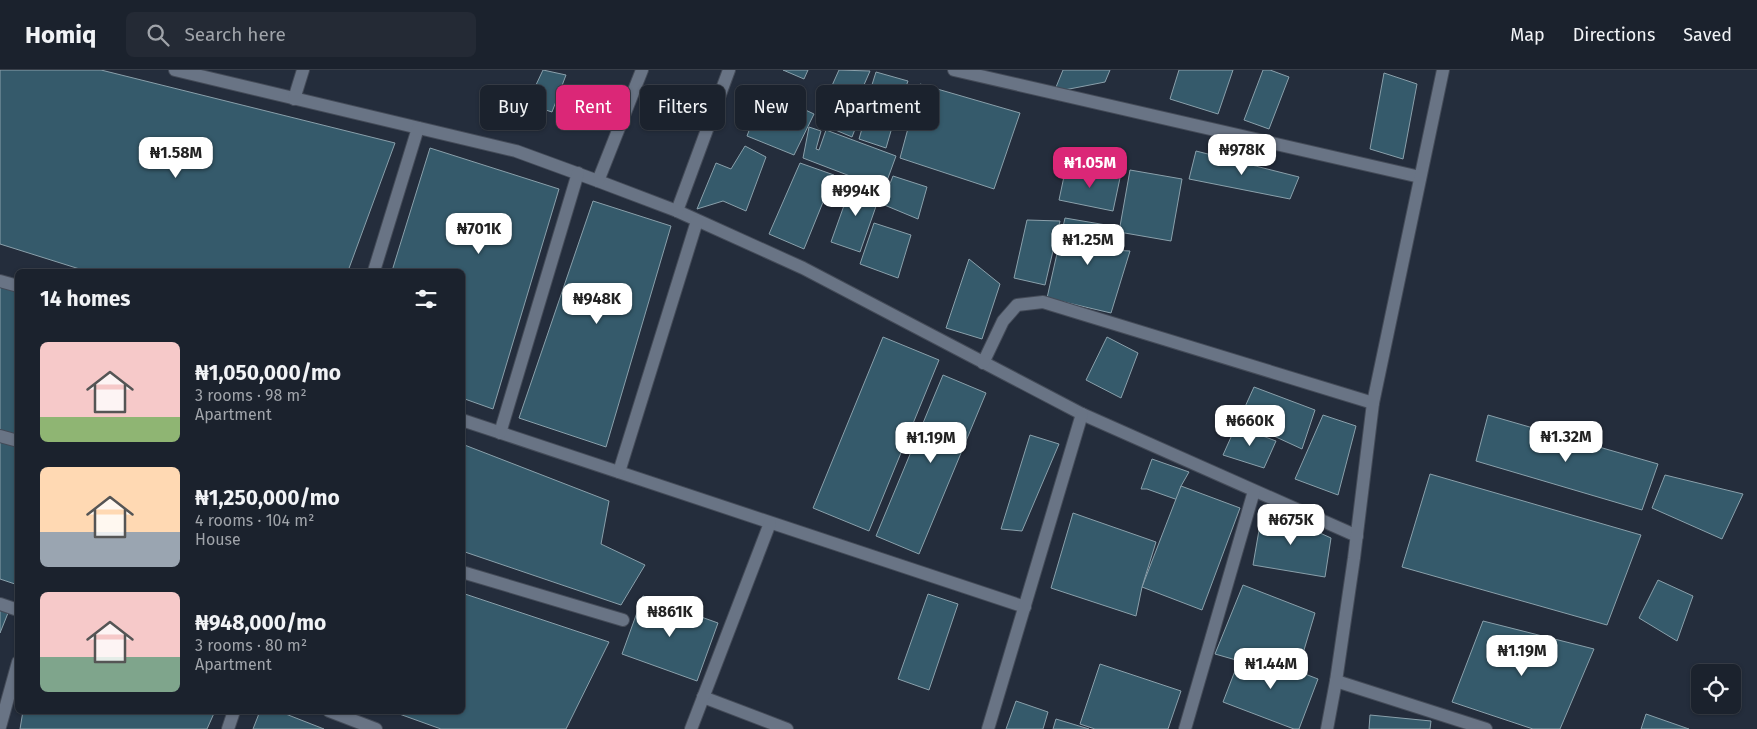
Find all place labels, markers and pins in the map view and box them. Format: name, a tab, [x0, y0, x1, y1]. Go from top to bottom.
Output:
pin: ₦978K	[1207, 134, 1277, 176]
pin: ₦1.58M	[135, 136, 217, 179]
pin: ₦1.05M	[1049, 146, 1131, 189]
pin: ₦994K	[821, 174, 891, 217]
pin: ₦701K	[444, 212, 514, 255]
pin: ₦1.25M	[1047, 224, 1129, 266]
pin: ₦948K	[562, 282, 632, 325]
pin: ₦660K	[1215, 404, 1285, 447]
pin: ₦1.32M	[1525, 420, 1607, 463]
pin: ₦1.19M	[890, 422, 972, 464]
pin: ₦675K	[1256, 504, 1326, 546]
pin: ₦861K	[635, 596, 705, 638]
pin: ₦1.19M	[1481, 634, 1563, 677]
pin: ₦1.44M	[1230, 648, 1312, 690]

